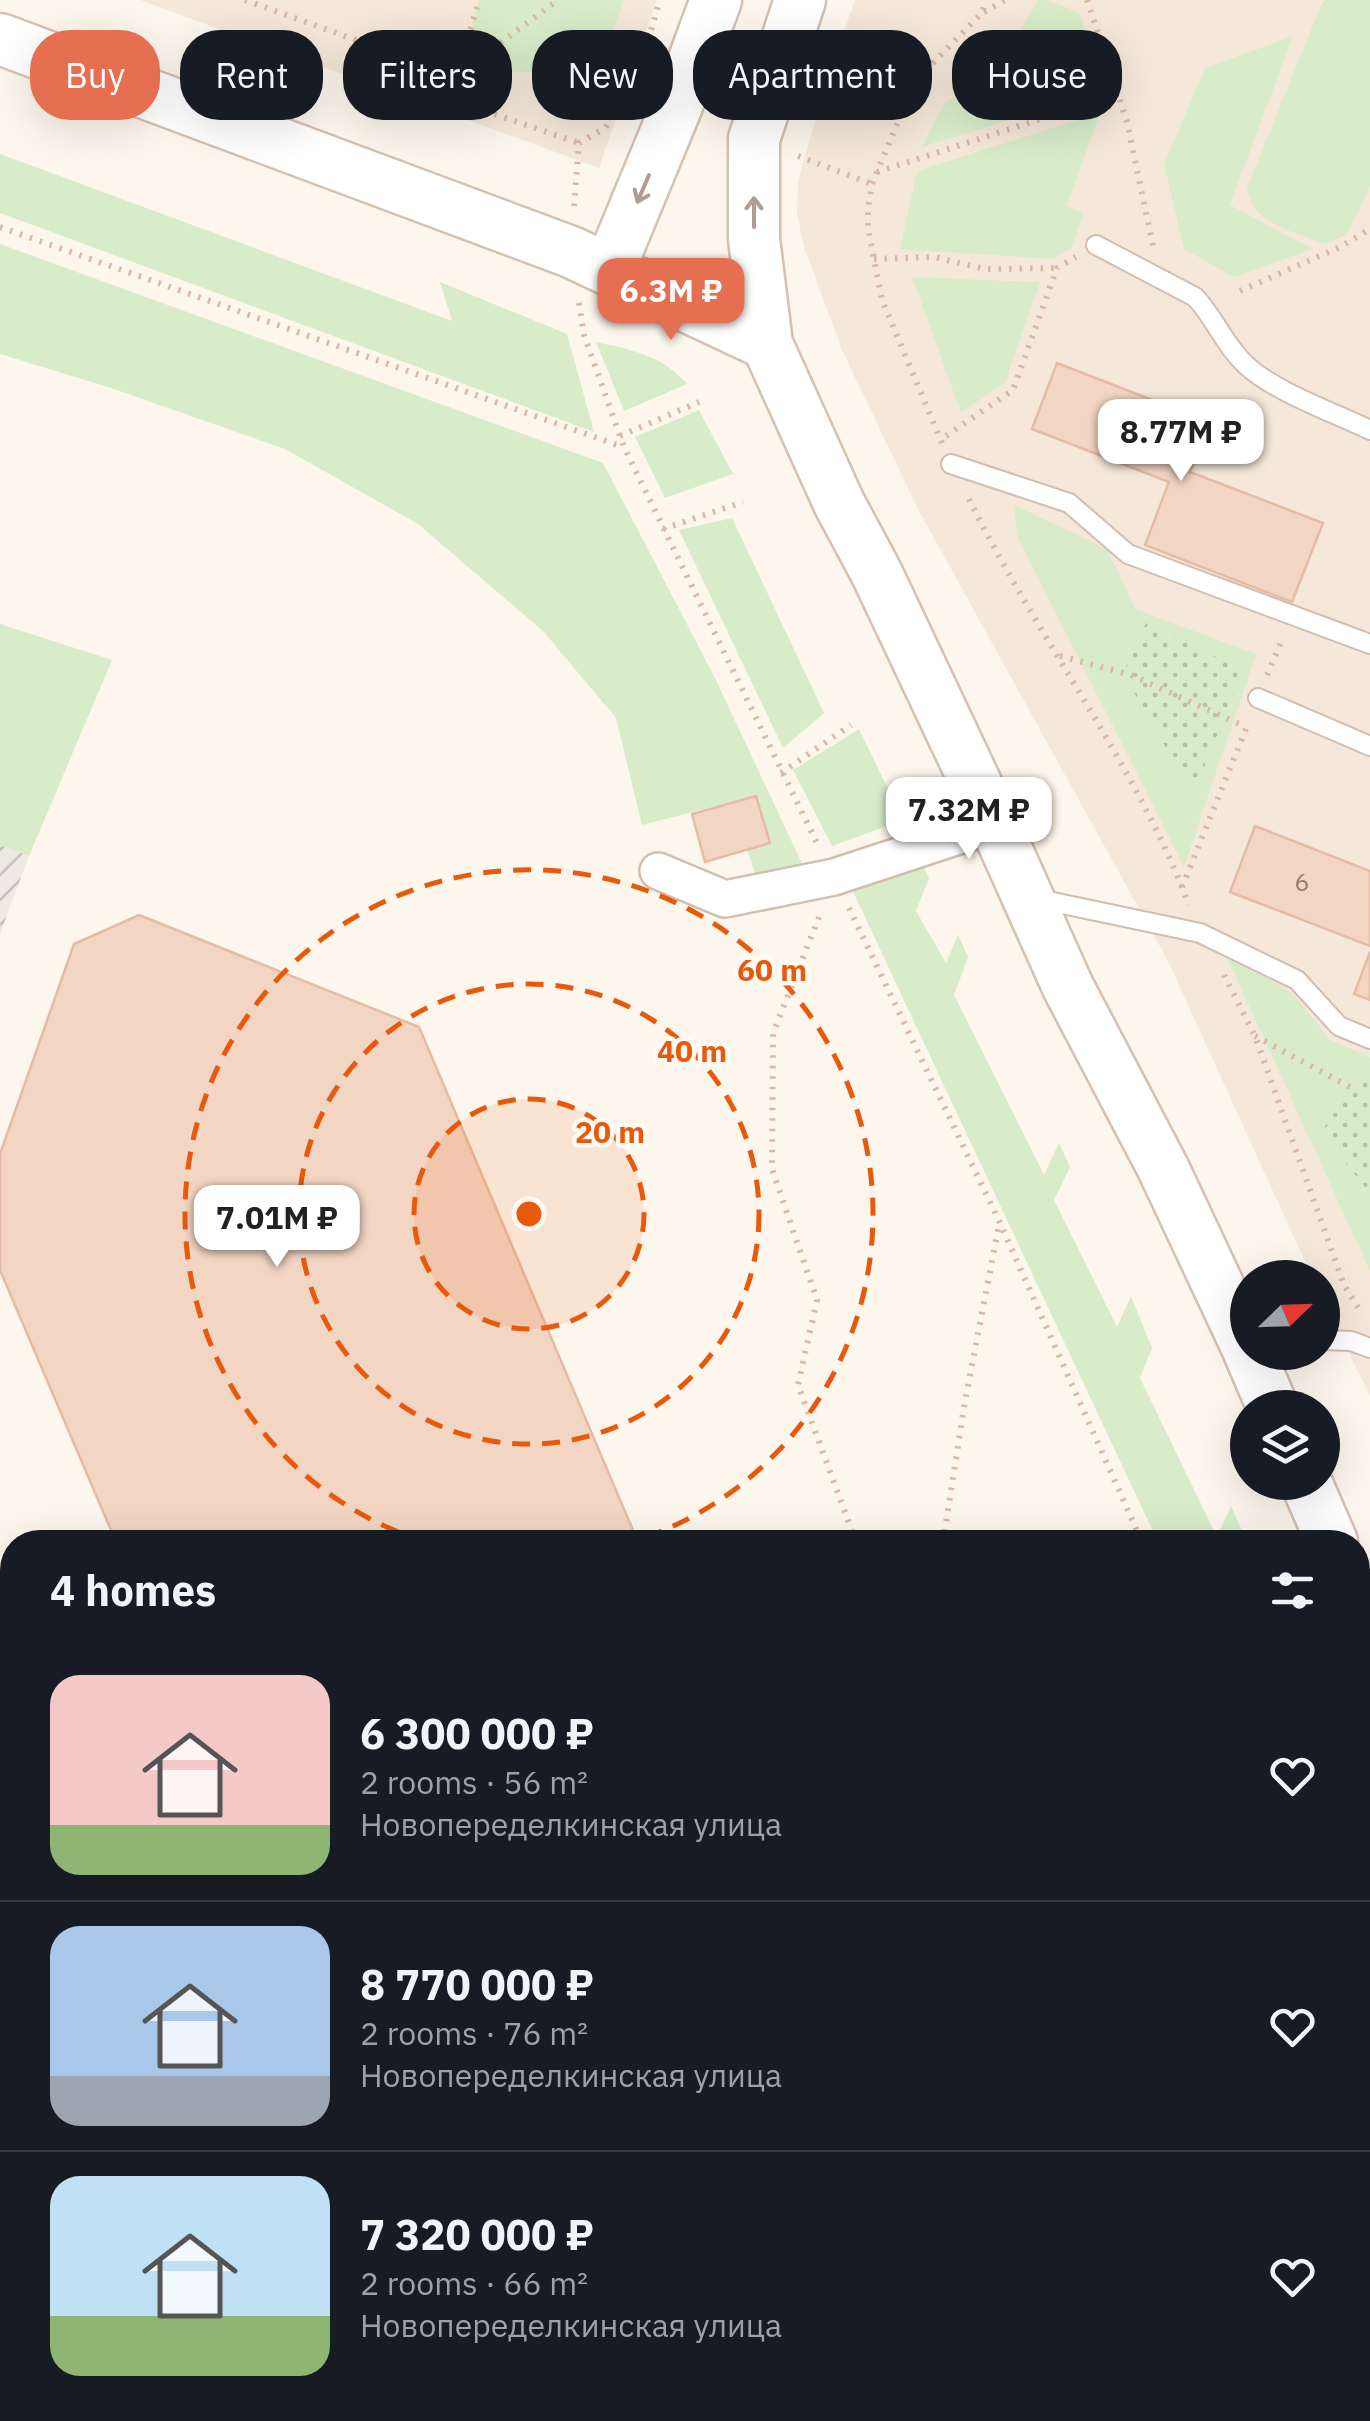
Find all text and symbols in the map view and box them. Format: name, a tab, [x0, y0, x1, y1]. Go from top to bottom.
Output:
chip: Buy	[30, 30, 160, 120]
chip: Rent	[180, 30, 323, 120]
chip: Filters	[343, 30, 512, 120]
chip: New	[532, 30, 673, 120]
chip: Apartment	[693, 30, 932, 120]
chip: House	[952, 30, 1122, 120]
one-way arrow	[633, 173, 651, 204]
one-way arrow	[744, 197, 764, 230]
pin: 6.3M ₽	[590, 258, 752, 343]
text: 6.3M ₽	[619, 269, 723, 311]
pin: 8.77M ₽	[1089, 399, 1273, 484]
text: 8.77M ₽	[1120, 410, 1242, 452]
pin: 7.32M ₽	[877, 777, 1061, 862]
text: 7.32M ₽	[908, 788, 1030, 830]
house number: 6	[1294, 865, 1310, 898]
text: 60 m	[737, 950, 807, 989]
text: 40 m	[657, 1031, 727, 1070]
text: 20 m	[575, 1112, 645, 1151]
pin: 7.01M ₽	[185, 1185, 369, 1270]
text: 7.01M ₽	[216, 1196, 338, 1238]
centre of rings	[511, 1196, 547, 1232]
north arrow	[1230, 1260, 1340, 1370]
map controls	[1230, 1260, 1340, 1500]
button: layers	[1230, 1390, 1340, 1500]
text: 4 homes	[50, 1563, 216, 1618]
icon: filters	[1265, 1563, 1320, 1618]
text: 6 300 000 ₽	[360, 1706, 594, 1761]
icon: home	[130, 1715, 250, 1835]
icon: heart	[1265, 1748, 1320, 1803]
text: 2 rooms · 56 m²	[360, 1761, 588, 1803]
text: Новопеределкинская улица	[360, 1803, 782, 1845]
text: 8 770 000 ₽	[360, 1957, 594, 2012]
icon: home	[130, 1966, 250, 2086]
icon: heart	[1265, 1999, 1320, 2054]
text: 2 rooms · 76 m²	[360, 2012, 588, 2054]
text: Новопеределкинская улица	[360, 2054, 782, 2096]
text: 7 320 000 ₽	[360, 2207, 594, 2262]
icon: home	[130, 2216, 250, 2336]
icon: heart	[1265, 2249, 1320, 2304]
text: 2 rooms · 66 m²	[360, 2262, 588, 2304]
text: Новопеределкинская улица	[360, 2304, 782, 2346]

